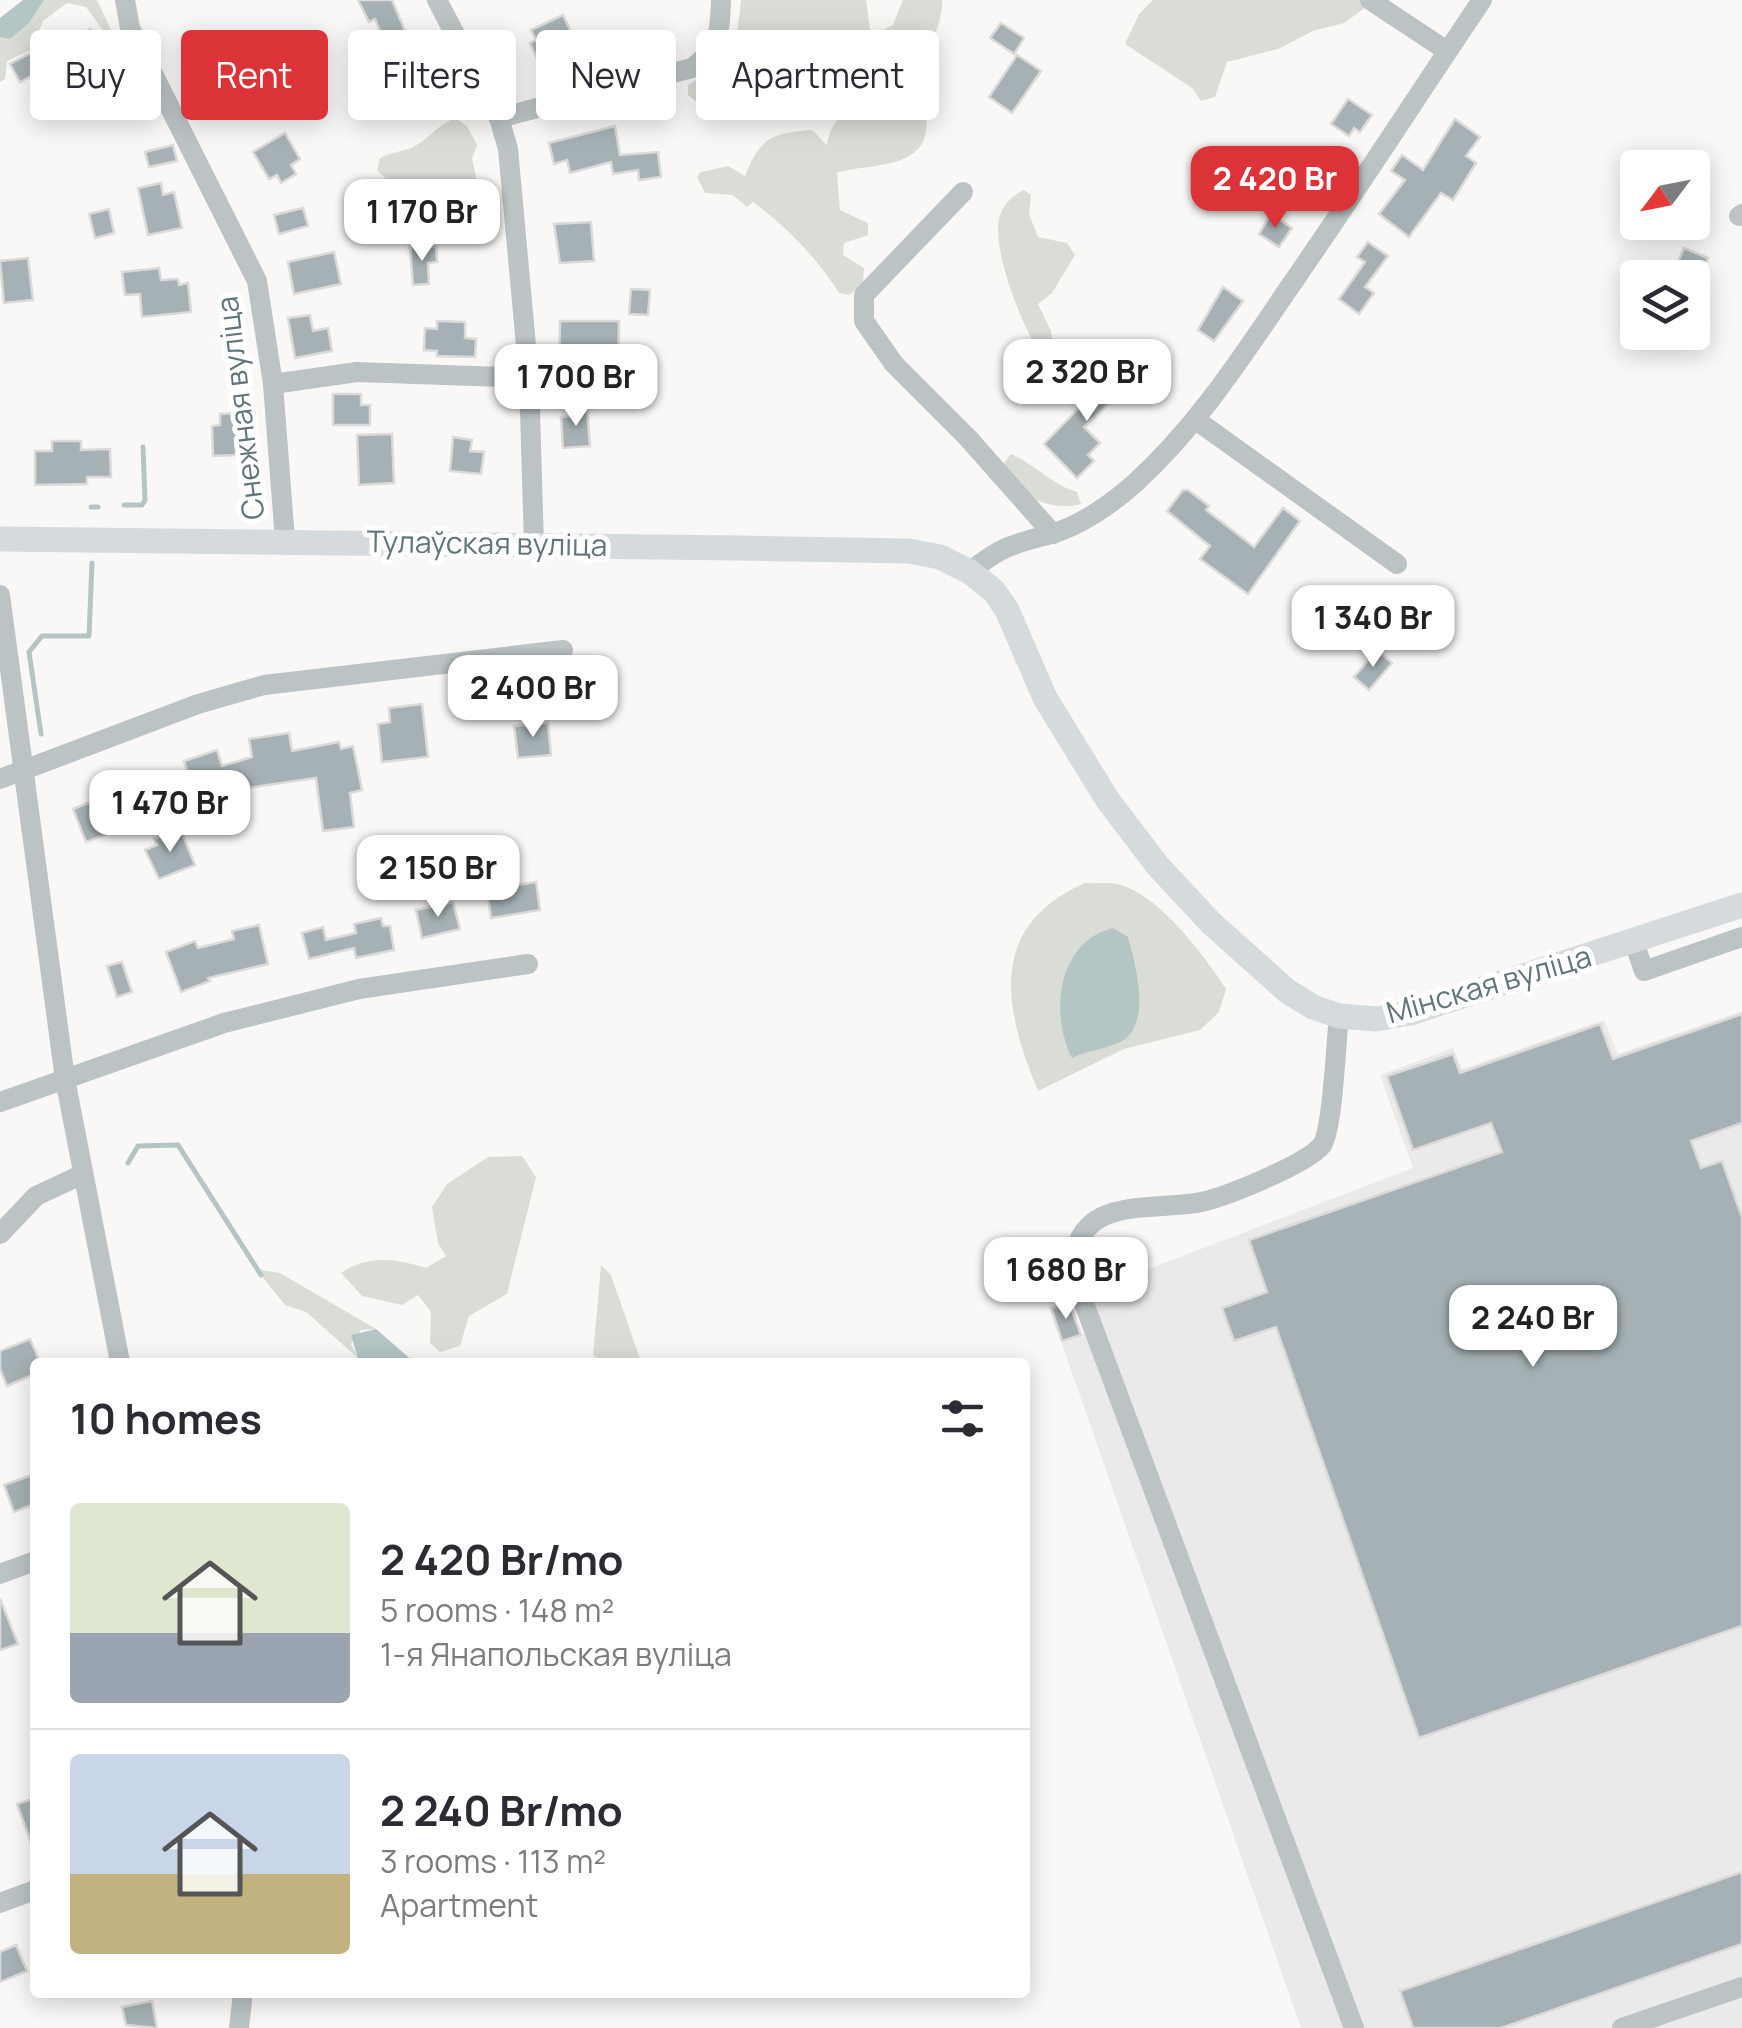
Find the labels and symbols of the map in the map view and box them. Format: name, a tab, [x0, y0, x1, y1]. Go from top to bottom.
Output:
pin: 2 420 Br	[1172, 146, 1378, 231]
north arrow	[1620, 150, 1710, 240]
pin: 1 170 Br	[319, 179, 525, 264]
street label: Снежная вуліца	[205, 294, 274, 522]
pin: 2 320 Br	[984, 339, 1190, 424]
pin: 1 700 Br	[473, 344, 679, 429]
street label: Тулаўская вуліца	[366, 520, 608, 565]
pin: 1 340 Br	[1270, 585, 1476, 670]
pin: 2 400 Br	[430, 655, 636, 740]
pin: 1 470 Br	[67, 770, 273, 855]
pin: 2 150 Br	[335, 835, 541, 920]
street label: Мінская вуліца	[1381, 935, 1596, 1032]
pin: 1 680 Br	[963, 1237, 1169, 1322]
pin: 2 240 Br	[1430, 1285, 1636, 1370]

